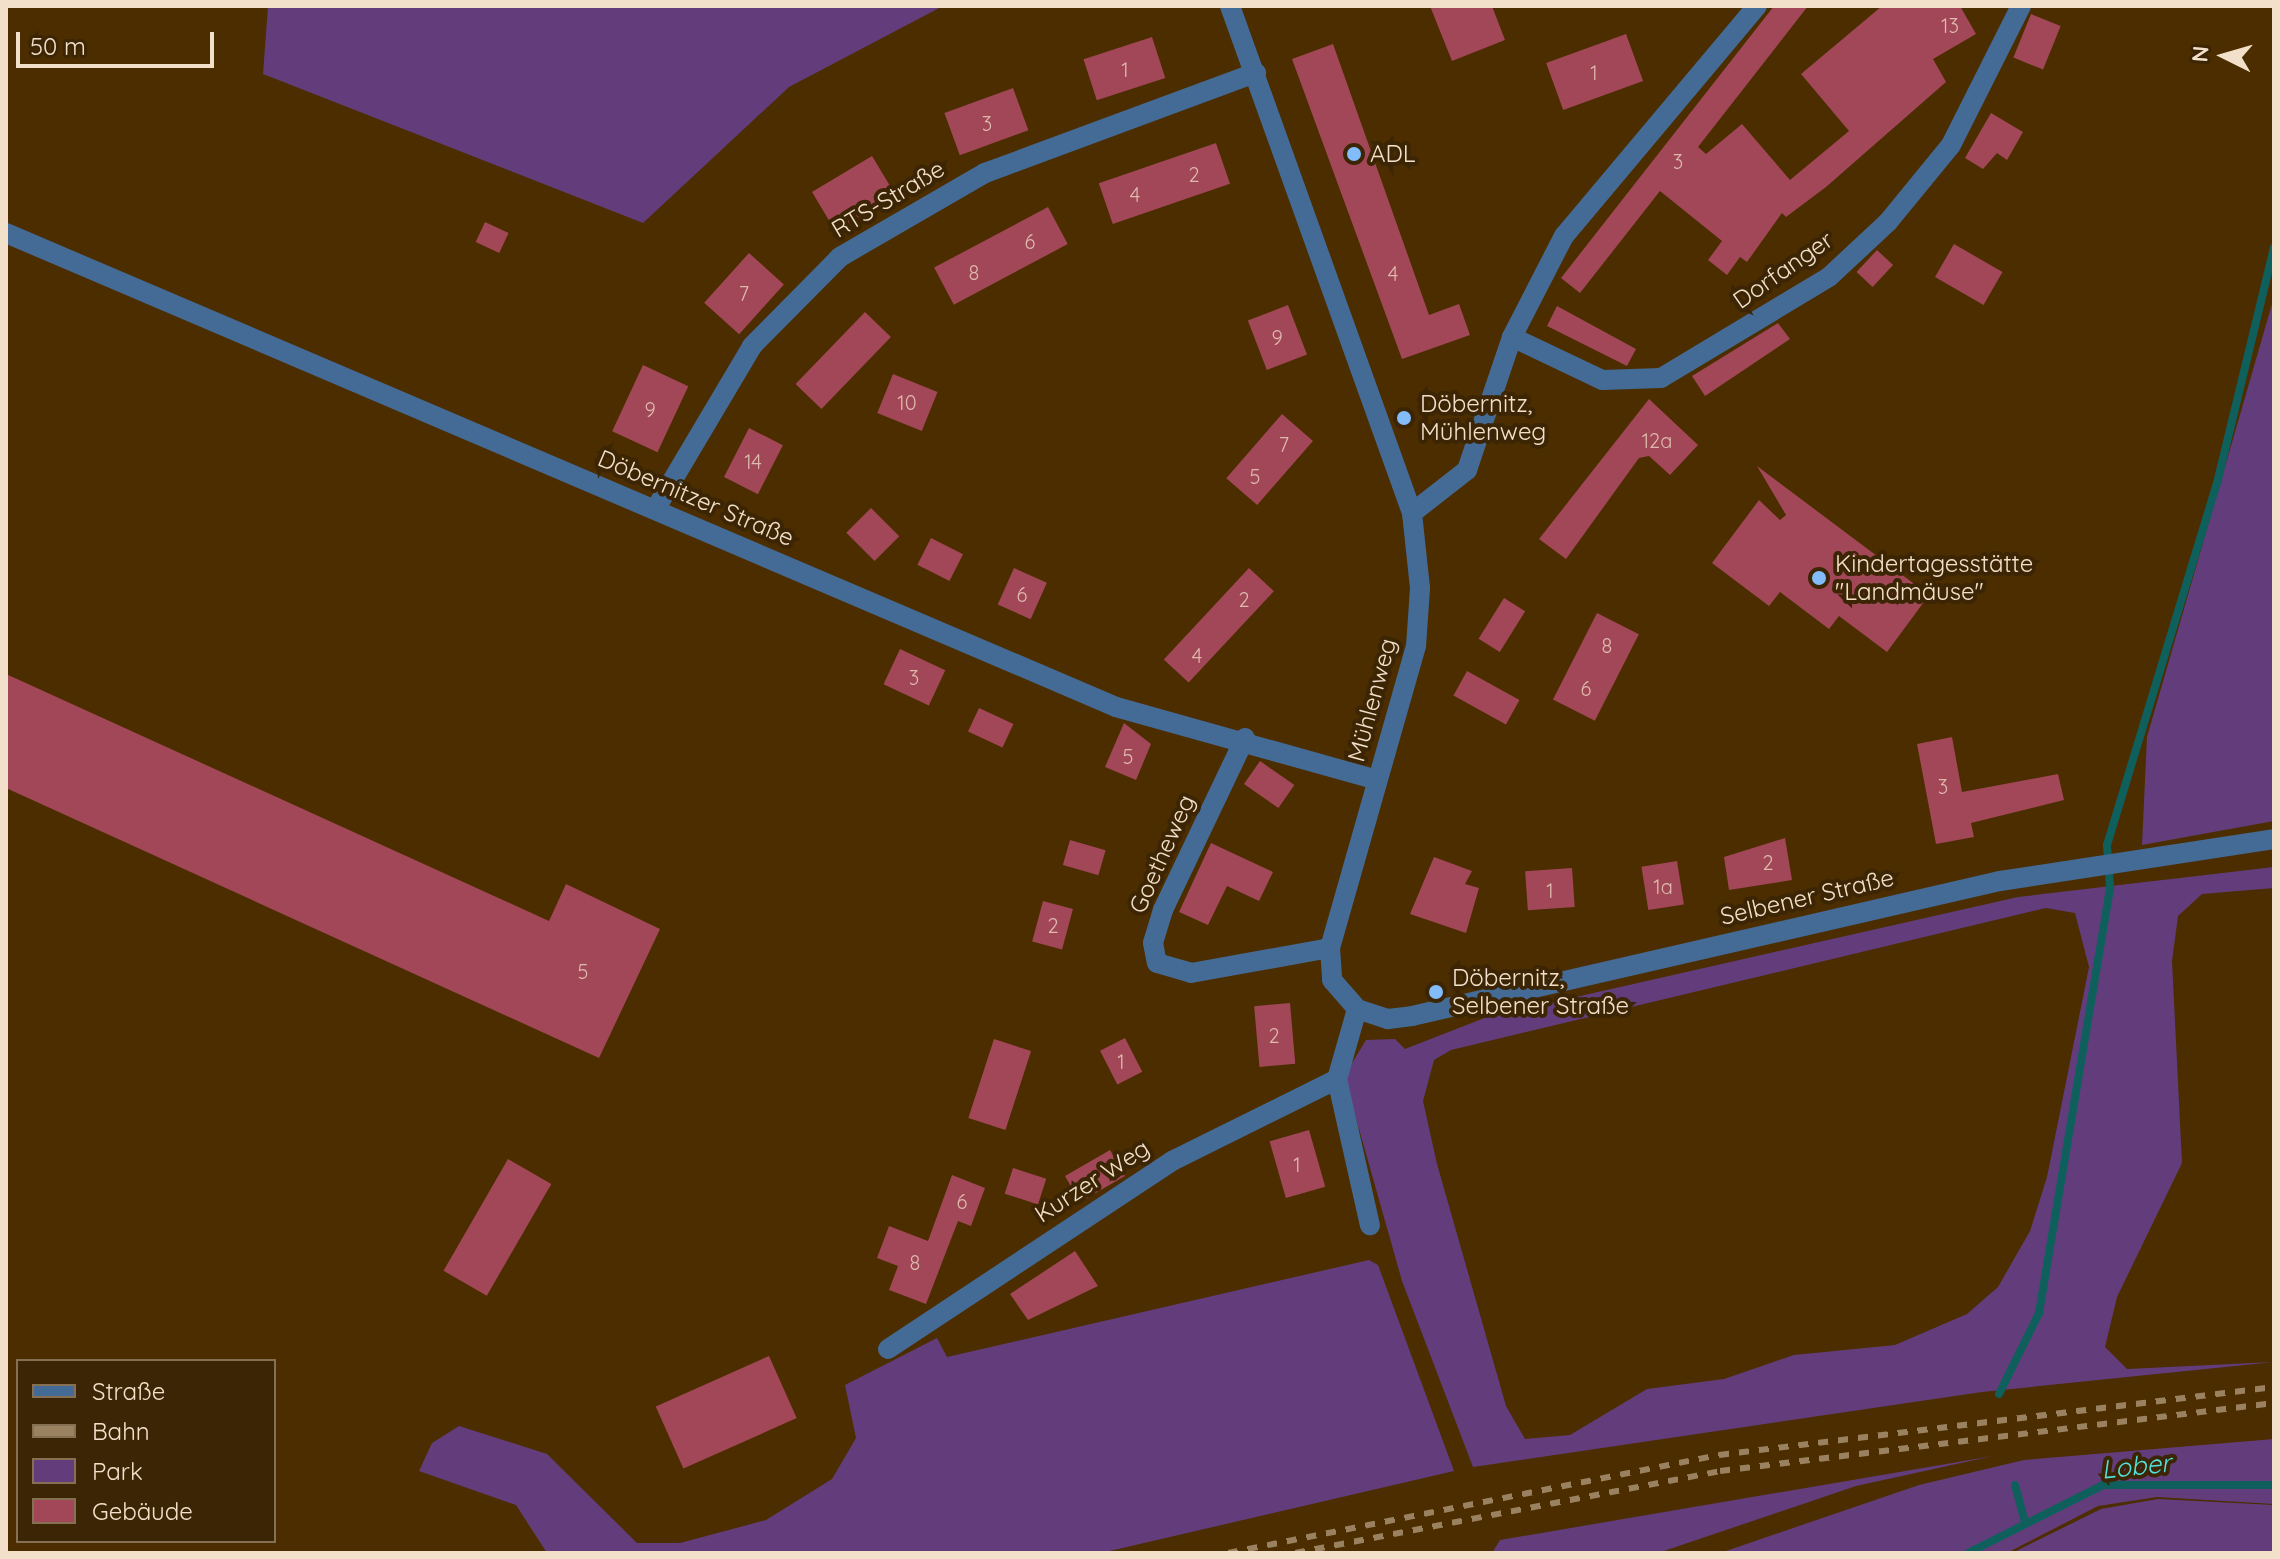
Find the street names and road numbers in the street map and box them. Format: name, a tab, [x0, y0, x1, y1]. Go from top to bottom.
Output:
street label: RTS-Straße	[826, 154, 950, 244]
street label: Dorfanger	[1727, 225, 1839, 315]
street label: Döbernitzer Straße	[594, 444, 798, 552]
street label: Mühlenweg	[1342, 635, 1402, 765]
street label: Goetheweg	[1123, 790, 1201, 918]
street label: Selbener Straße	[1717, 863, 1897, 931]
street label: Kurzer Weg	[1029, 1133, 1155, 1229]

